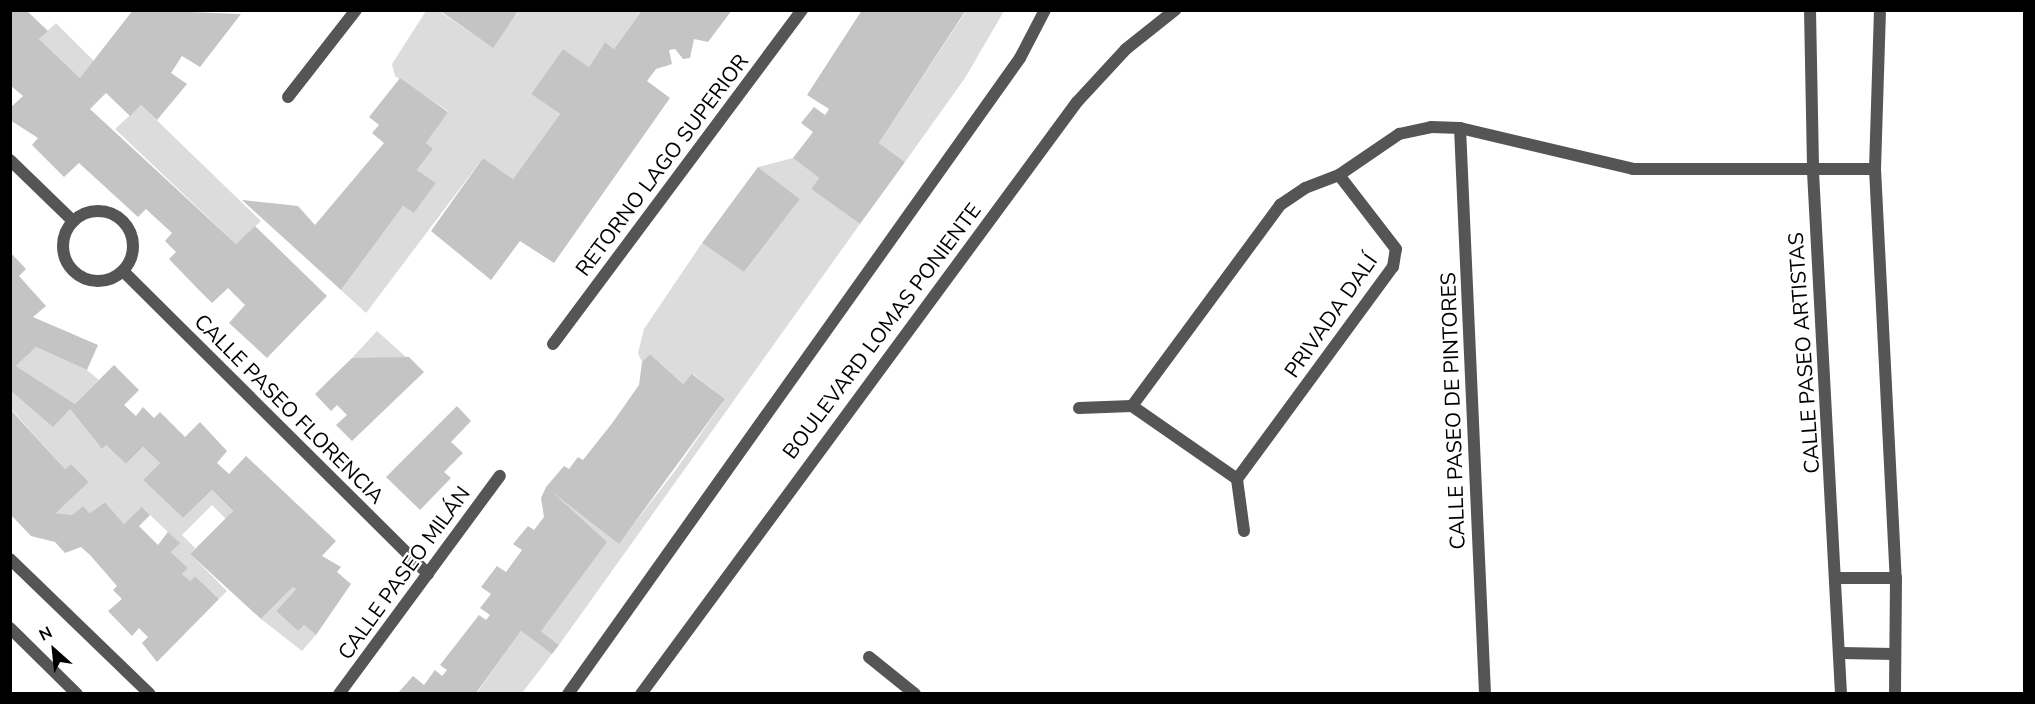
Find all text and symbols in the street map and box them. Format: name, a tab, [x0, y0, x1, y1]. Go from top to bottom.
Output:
street label: RETORNO LAGO SUPERIOR	[570, 49, 754, 281]
street label: BOULEVARD LOMAS PONIENTE	[778, 198, 986, 464]
street label: CALLE PASEO ARTISTAS	[1783, 232, 1825, 474]
street label: PRIVADA DALÍ	[1279, 249, 1383, 383]
street label: CALLE PASEO DE PINTORES	[1436, 272, 1470, 550]
street label: CALLE PASEO FLORENCIA	[189, 309, 389, 509]
street label: CALLE PASEO MILÁN	[333, 481, 475, 665]
north arrow	[24, 620, 84, 680]
text: N	[36, 621, 56, 646]

